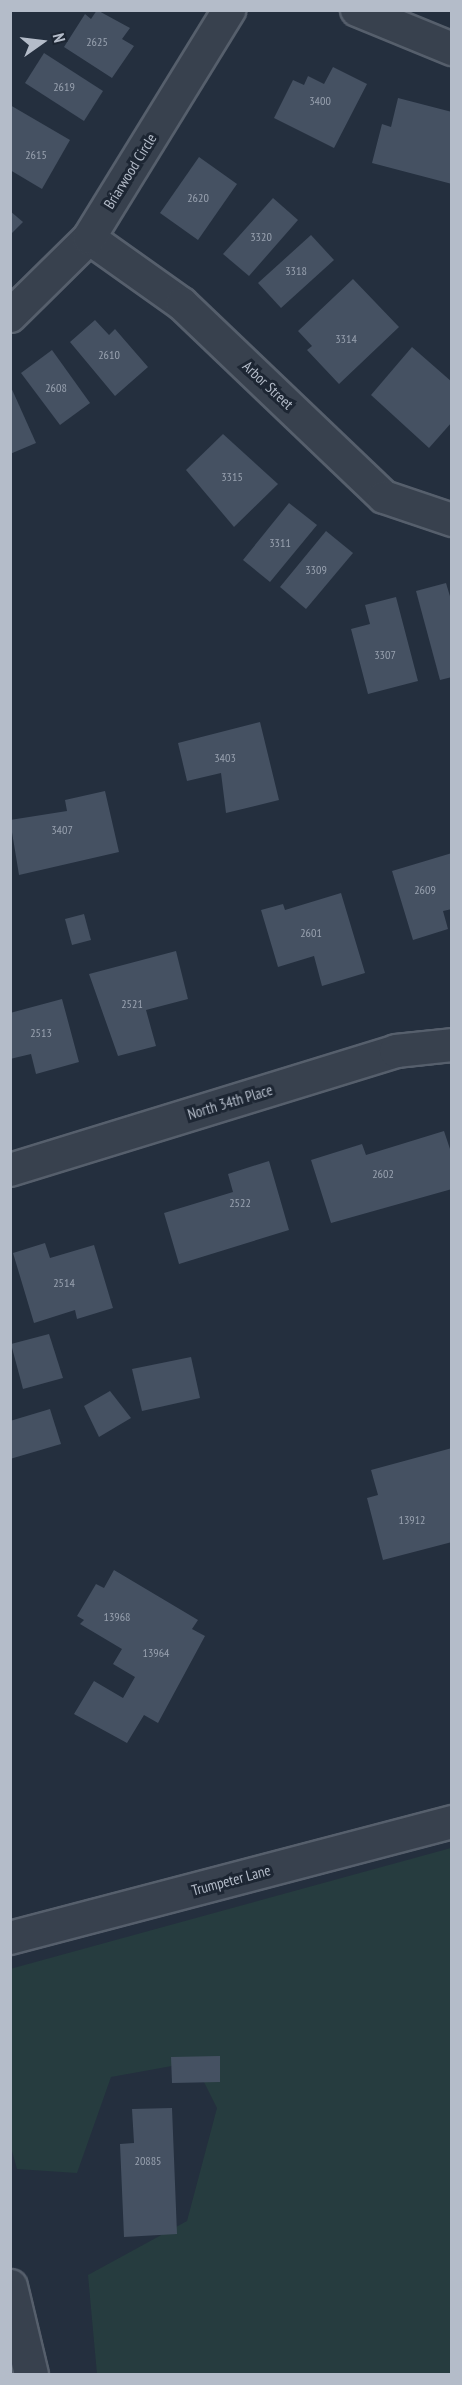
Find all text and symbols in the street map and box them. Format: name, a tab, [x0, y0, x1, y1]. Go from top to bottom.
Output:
north arrow	[12, 12, 72, 72]
text: N	[49, 31, 70, 44]
house number: 2625	[86, 35, 108, 49]
house number: 2619	[53, 80, 75, 94]
house number: 3400	[309, 94, 331, 108]
street label: Briarwood Circle	[100, 130, 160, 212]
house number: 2615	[25, 148, 47, 162]
house number: 2620	[187, 191, 209, 205]
house number: 3320	[250, 230, 272, 244]
house number: 3318	[285, 264, 307, 278]
house number: 3314	[335, 332, 357, 346]
house number: 2610	[98, 348, 120, 362]
street label: Arbor Street	[239, 357, 297, 413]
house number: 2608	[45, 381, 67, 395]
house number: 3315	[221, 470, 243, 484]
house number: 3311	[269, 536, 291, 550]
house number: 3309	[305, 563, 327, 577]
house number: 3307	[374, 648, 396, 662]
house number: 3403	[214, 751, 236, 765]
house number: 3407	[51, 823, 73, 837]
house number: 2609	[414, 883, 436, 897]
house number: 2601	[300, 926, 322, 940]
house number: 2521	[121, 997, 143, 1011]
house number: 2513	[30, 1026, 52, 1040]
street label: North 34th Place	[185, 1081, 275, 1123]
house number: 2602	[372, 1167, 394, 1181]
house number: 2522	[229, 1196, 251, 1210]
house number: 2514	[53, 1276, 75, 1290]
house number: 13912	[399, 1513, 425, 1527]
house number: 13968	[104, 1610, 130, 1624]
house number: 13964	[143, 1646, 169, 1660]
street label: Trumpeter Lane	[190, 1861, 272, 1899]
house number: 20885	[135, 2154, 161, 2168]

